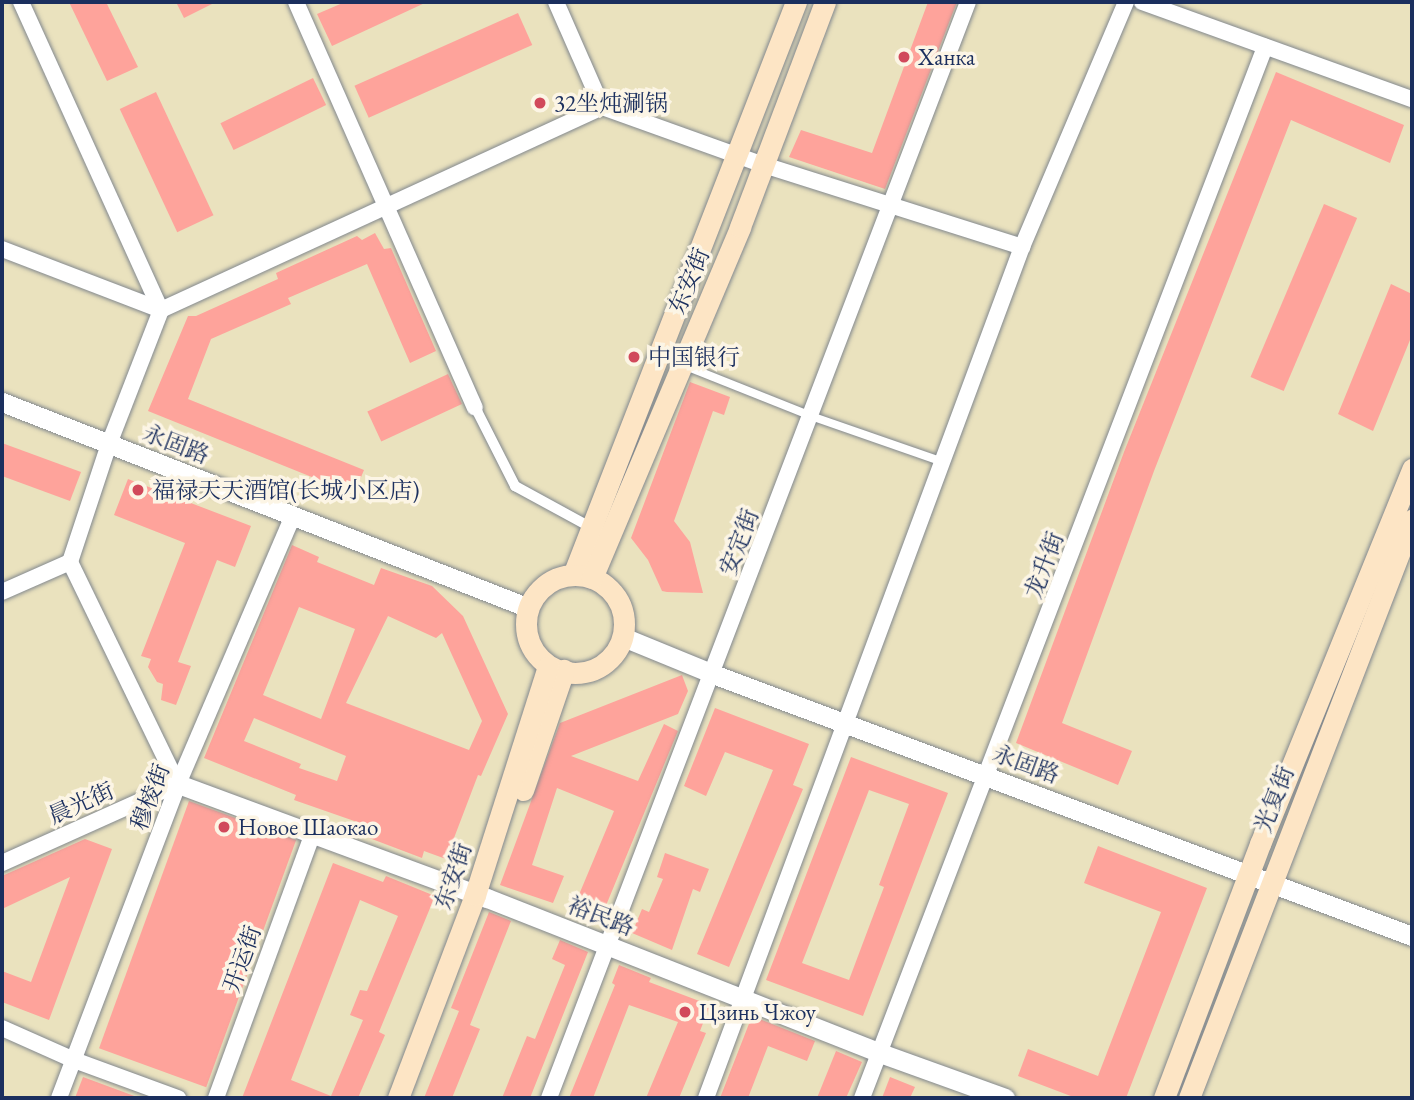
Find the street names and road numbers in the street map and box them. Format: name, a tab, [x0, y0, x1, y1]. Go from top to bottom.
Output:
street label: 东安街	[663, 244, 715, 318]
street label: 永固路	[139, 419, 213, 469]
street label: 安定街	[714, 505, 764, 579]
street label: 龙升街	[1019, 528, 1069, 602]
street label: 永固路	[989, 739, 1063, 789]
street label: 穆棱街	[125, 760, 175, 834]
street label: 光复街	[1248, 762, 1300, 836]
street label: 晨光街	[44, 776, 118, 830]
street label: 东安街	[429, 839, 477, 913]
street label: 裕民路	[564, 891, 638, 941]
street label: 开运街	[217, 922, 267, 996]

